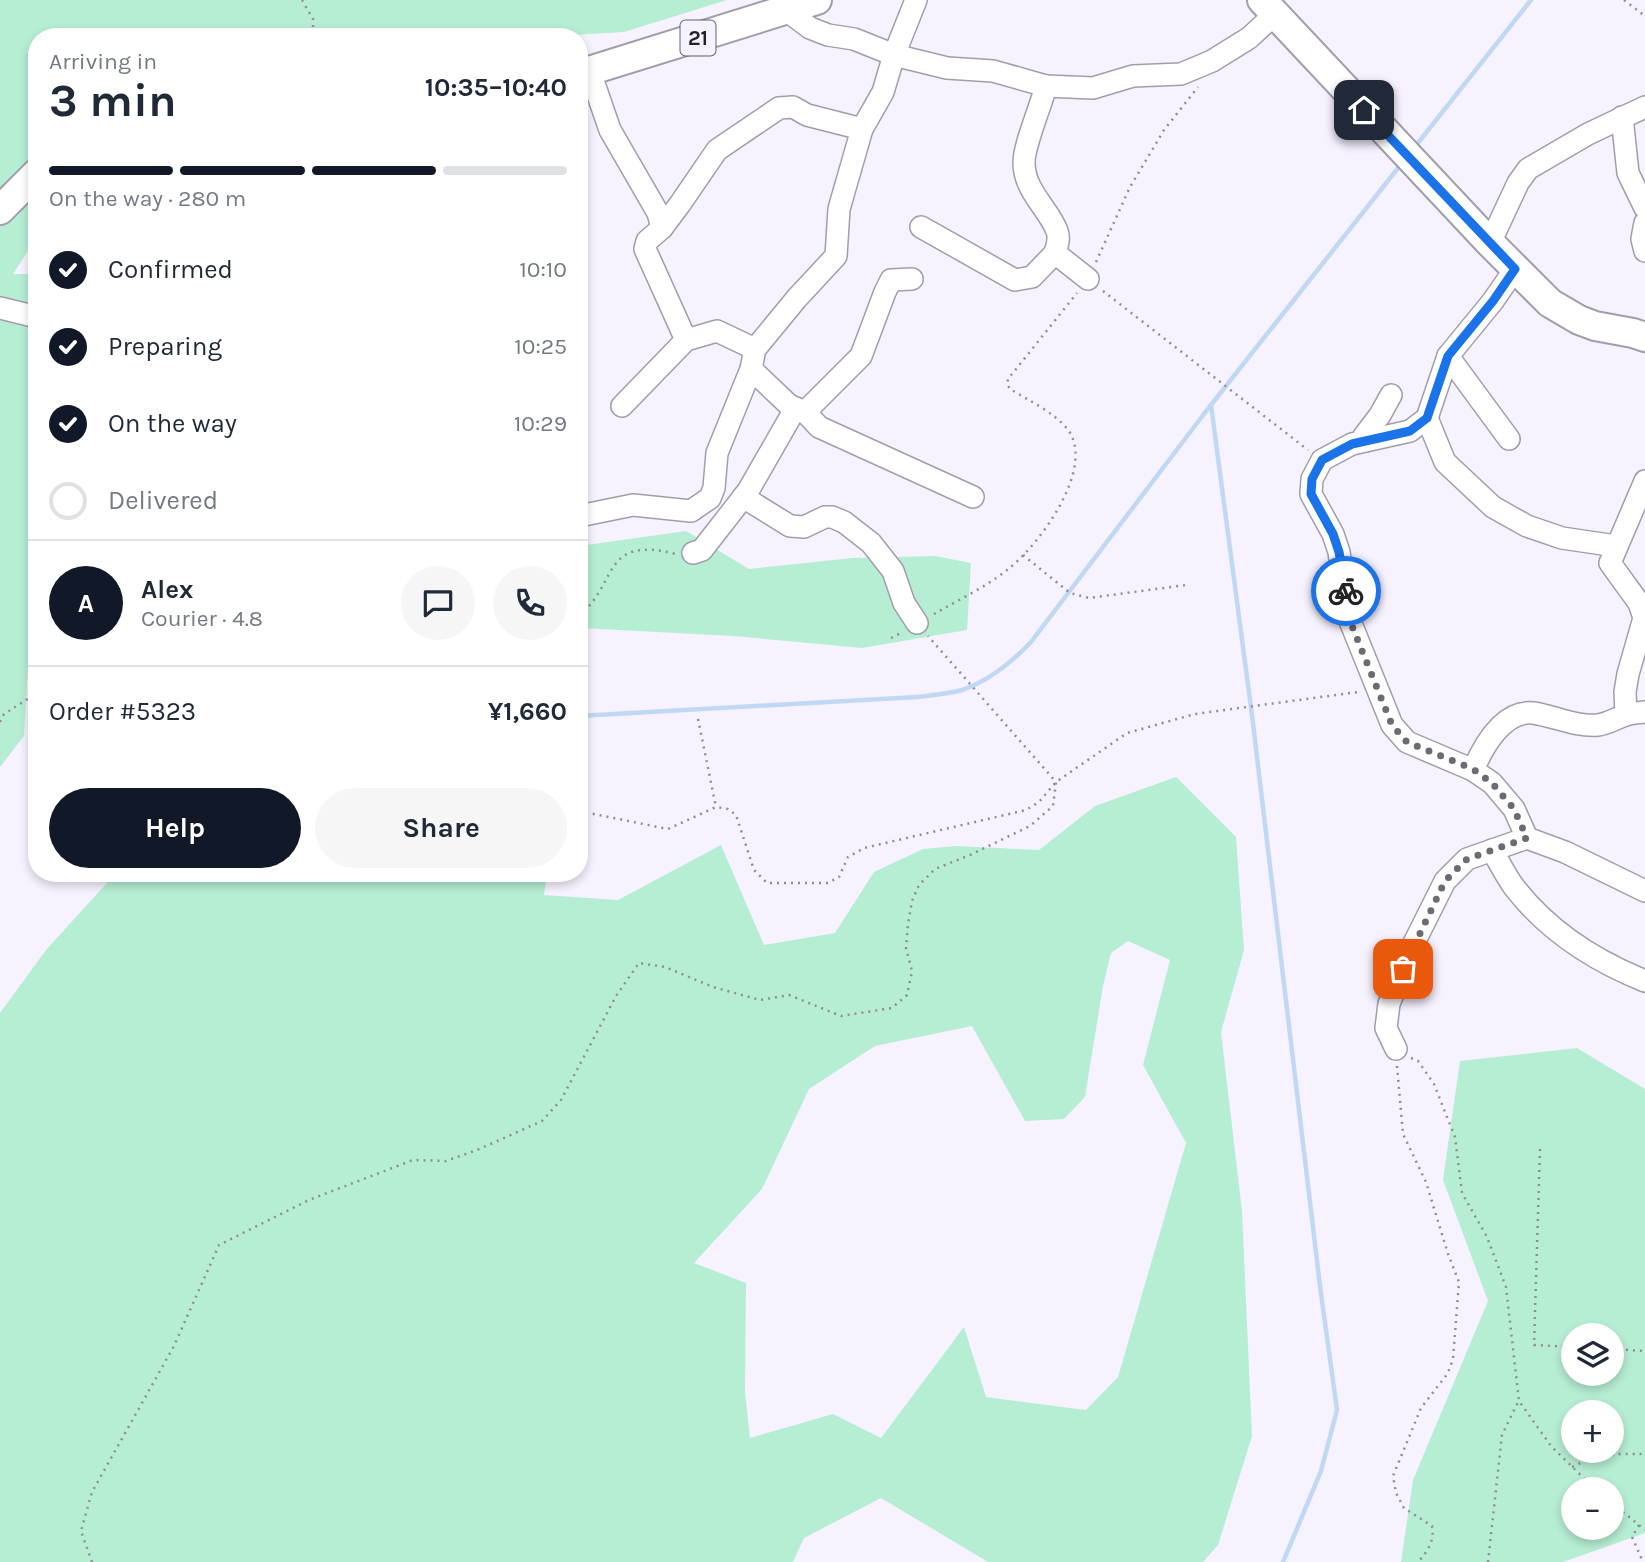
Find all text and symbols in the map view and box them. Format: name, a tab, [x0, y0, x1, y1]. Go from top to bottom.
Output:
road number: 21	[680, 20, 716, 56]
text: Arriving in	[49, 48, 157, 75]
text: 10:35–10:40	[425, 72, 567, 103]
text: 3 min	[49, 74, 177, 128]
pin	[1334, 80, 1394, 140]
icon: home	[1345, 91, 1383, 129]
text: On the way · 280 m	[49, 185, 246, 212]
icon: check	[49, 251, 87, 289]
text: Confirmed	[108, 254, 233, 285]
text: 10:10	[519, 256, 567, 283]
icon: check	[49, 328, 87, 366]
text: Preparing	[108, 331, 222, 362]
text: 10:25	[514, 333, 567, 360]
icon: check	[49, 405, 87, 443]
text: On the way	[108, 408, 237, 439]
text: 10:29	[514, 410, 567, 437]
text: Delivered	[108, 485, 218, 516]
courier	[1311, 556, 1381, 626]
button: chat	[401, 566, 475, 640]
button: phone	[493, 566, 567, 640]
icon: bike	[1327, 572, 1365, 610]
text: Alex	[141, 574, 193, 605]
text: A	[78, 588, 94, 619]
text: Courier · 4.8	[141, 605, 263, 632]
text: Order #5323	[49, 696, 196, 727]
text: ¥1,660	[488, 696, 567, 727]
button: Help	[49, 788, 301, 868]
button: Share	[315, 788, 567, 868]
pin	[1373, 939, 1433, 999]
icon: bag	[1384, 950, 1422, 988]
map controls	[1561, 1323, 1624, 1540]
button: layers	[1561, 1323, 1624, 1386]
button: +	[1561, 1400, 1624, 1463]
button: −	[1561, 1477, 1624, 1540]

